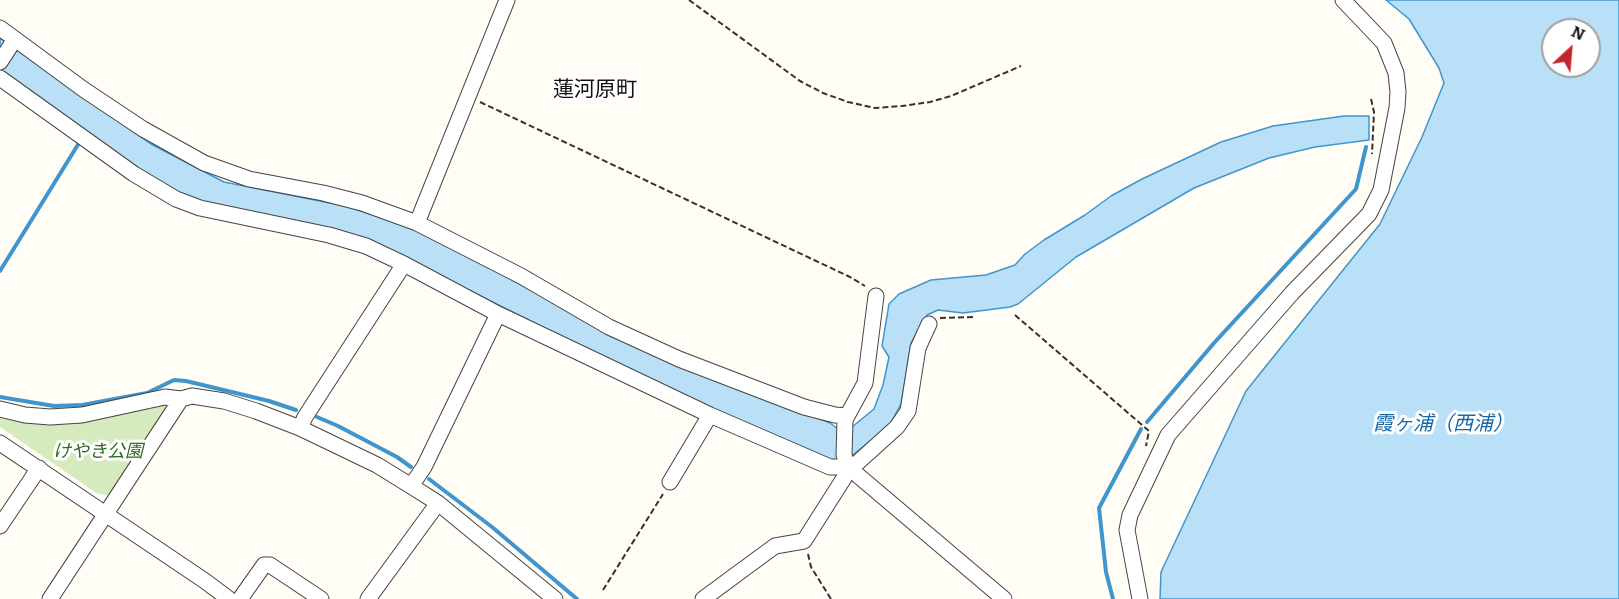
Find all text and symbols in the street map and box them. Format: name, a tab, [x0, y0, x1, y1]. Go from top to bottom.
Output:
north arrow	[1541, 18, 1601, 78]
text: N	[1569, 22, 1588, 44]
district label: 蓮河原町	[553, 77, 637, 103]
water label: 霞ヶ浦（西浦）	[1373, 412, 1513, 436]
park label: けやき公園	[53, 441, 143, 463]

